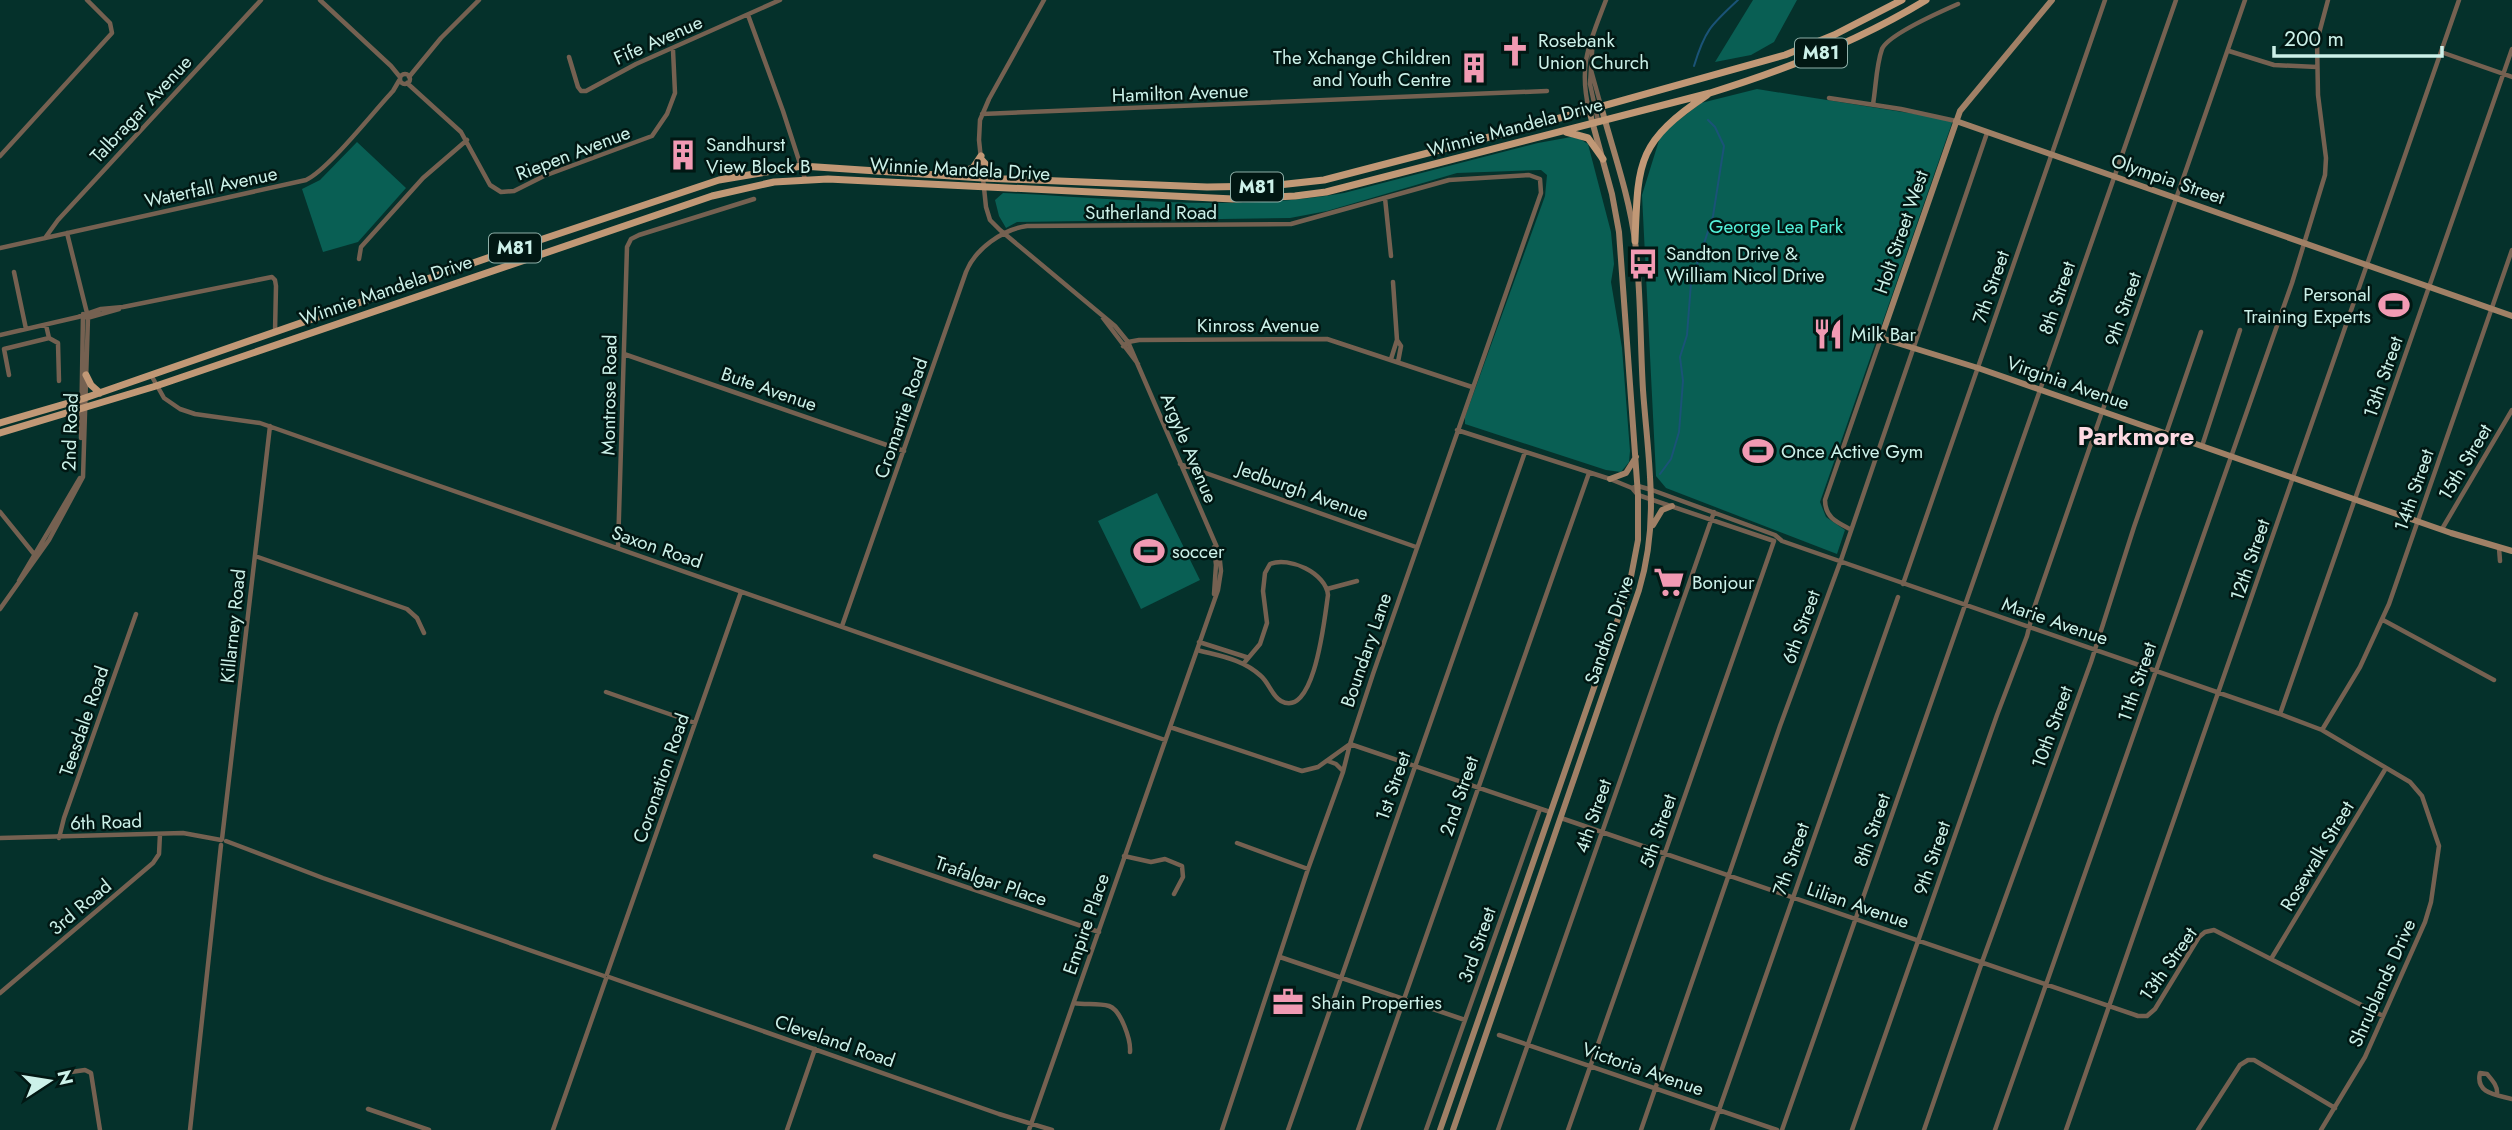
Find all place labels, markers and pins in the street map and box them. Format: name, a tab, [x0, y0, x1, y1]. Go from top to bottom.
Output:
place label: Rosebank Union Church	[1538, 27, 1649, 76]
church icon: Rosebank Union Church	[1498, 34, 1532, 68]
place label: The Xchange Children and Youth Centre	[1273, 44, 1451, 93]
building icon: The Xchange Children and Youth Centre	[1457, 51, 1491, 85]
place label: Sandhurst View Block B	[706, 131, 811, 180]
building icon: Sandhurst View Block B	[666, 138, 700, 172]
place label: Sandton Drive & William Nicol Drive	[1666, 240, 1825, 289]
bus stop icon: Sandton Drive & William Nicol Drive	[1626, 247, 1660, 281]
place label: Personal Training Experts	[2244, 281, 2371, 330]
sports icon: Personal Training Experts	[2377, 288, 2411, 322]
restaurant icon: Milk Bar	[1811, 317, 1845, 351]
place label: Milk Bar	[1851, 321, 1917, 348]
sports icon: Once Active Gym	[1741, 434, 1775, 468]
place label: Once Active Gym	[1781, 438, 1923, 465]
sports icon: soccer	[1132, 534, 1166, 568]
place label: soccer	[1172, 538, 1225, 565]
supermarket icon: Bonjour	[1652, 565, 1686, 599]
place label: Bonjour	[1692, 569, 1755, 596]
office icon: Shain Properties	[1271, 985, 1305, 1019]
place label: Shain Properties	[1311, 989, 1442, 1016]

